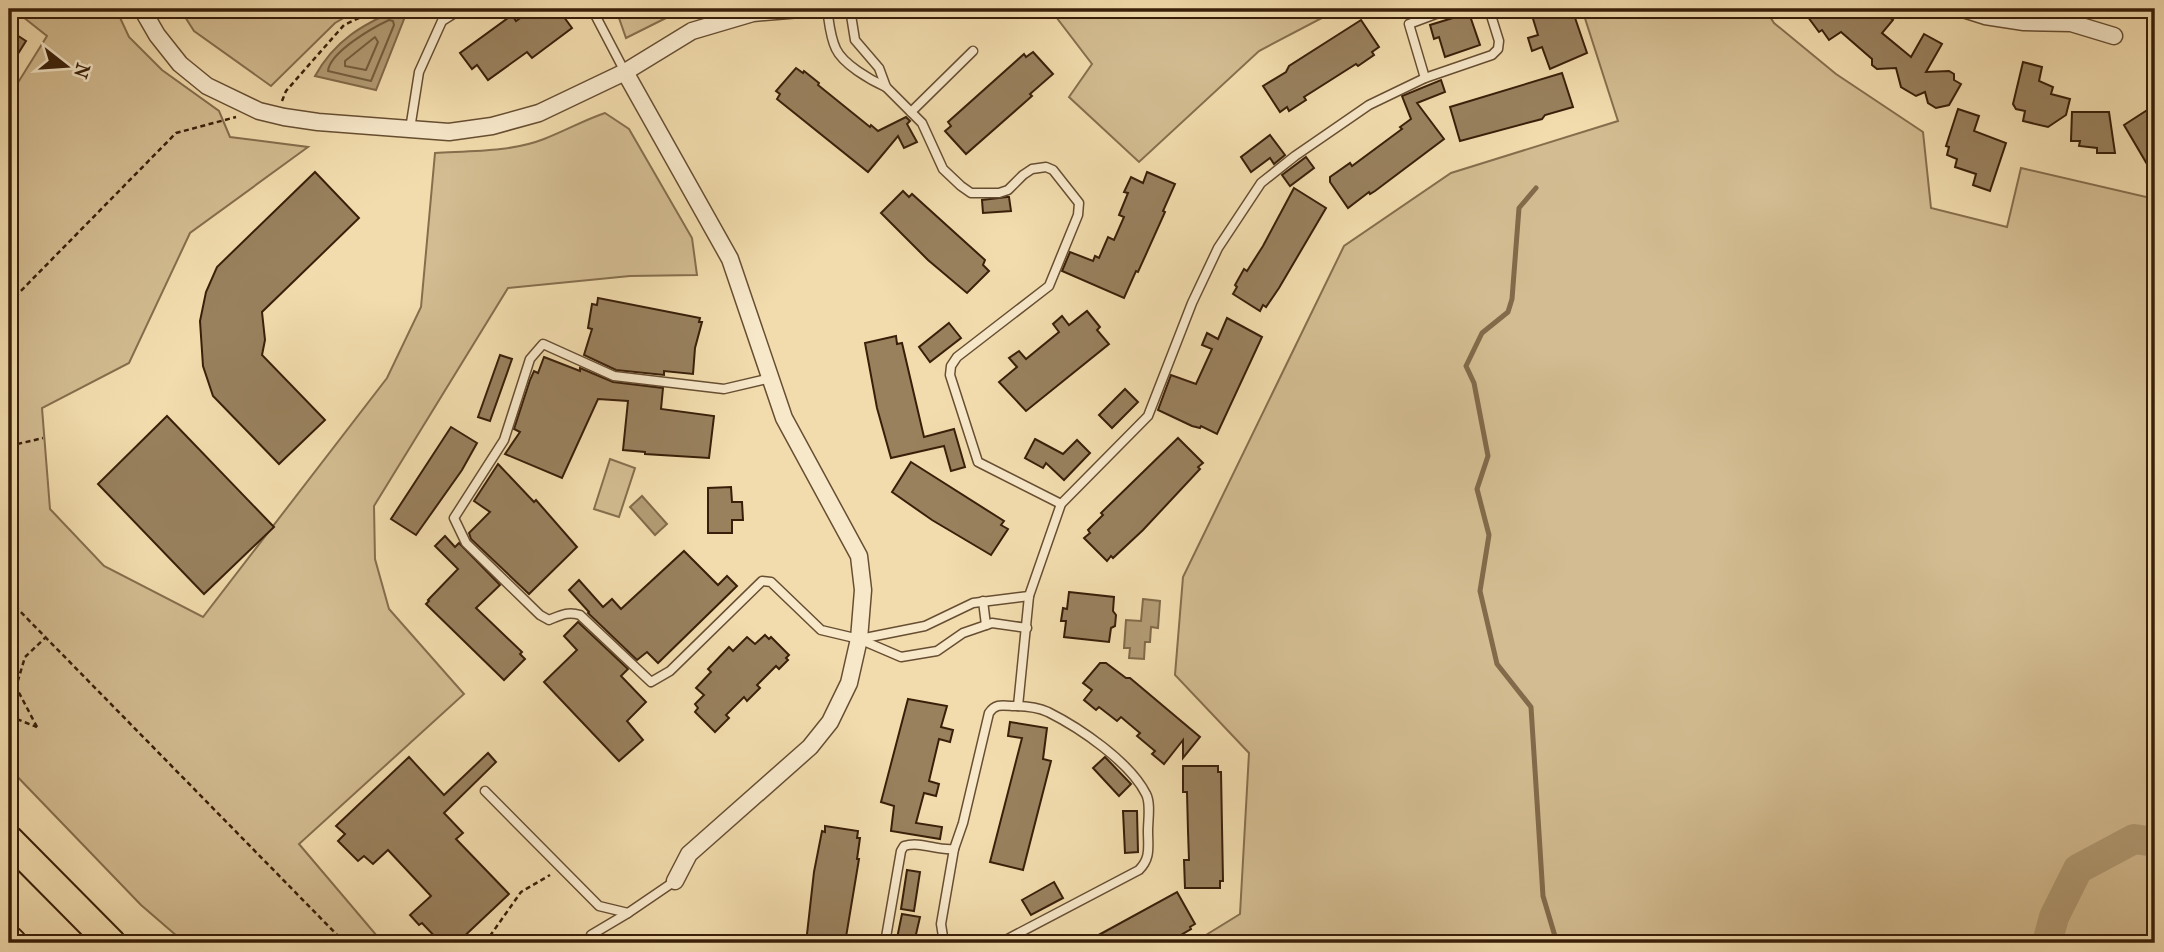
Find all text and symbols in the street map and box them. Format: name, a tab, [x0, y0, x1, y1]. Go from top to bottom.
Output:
north arrow	[32, 32, 102, 102]
text: N	[69, 61, 94, 81]

